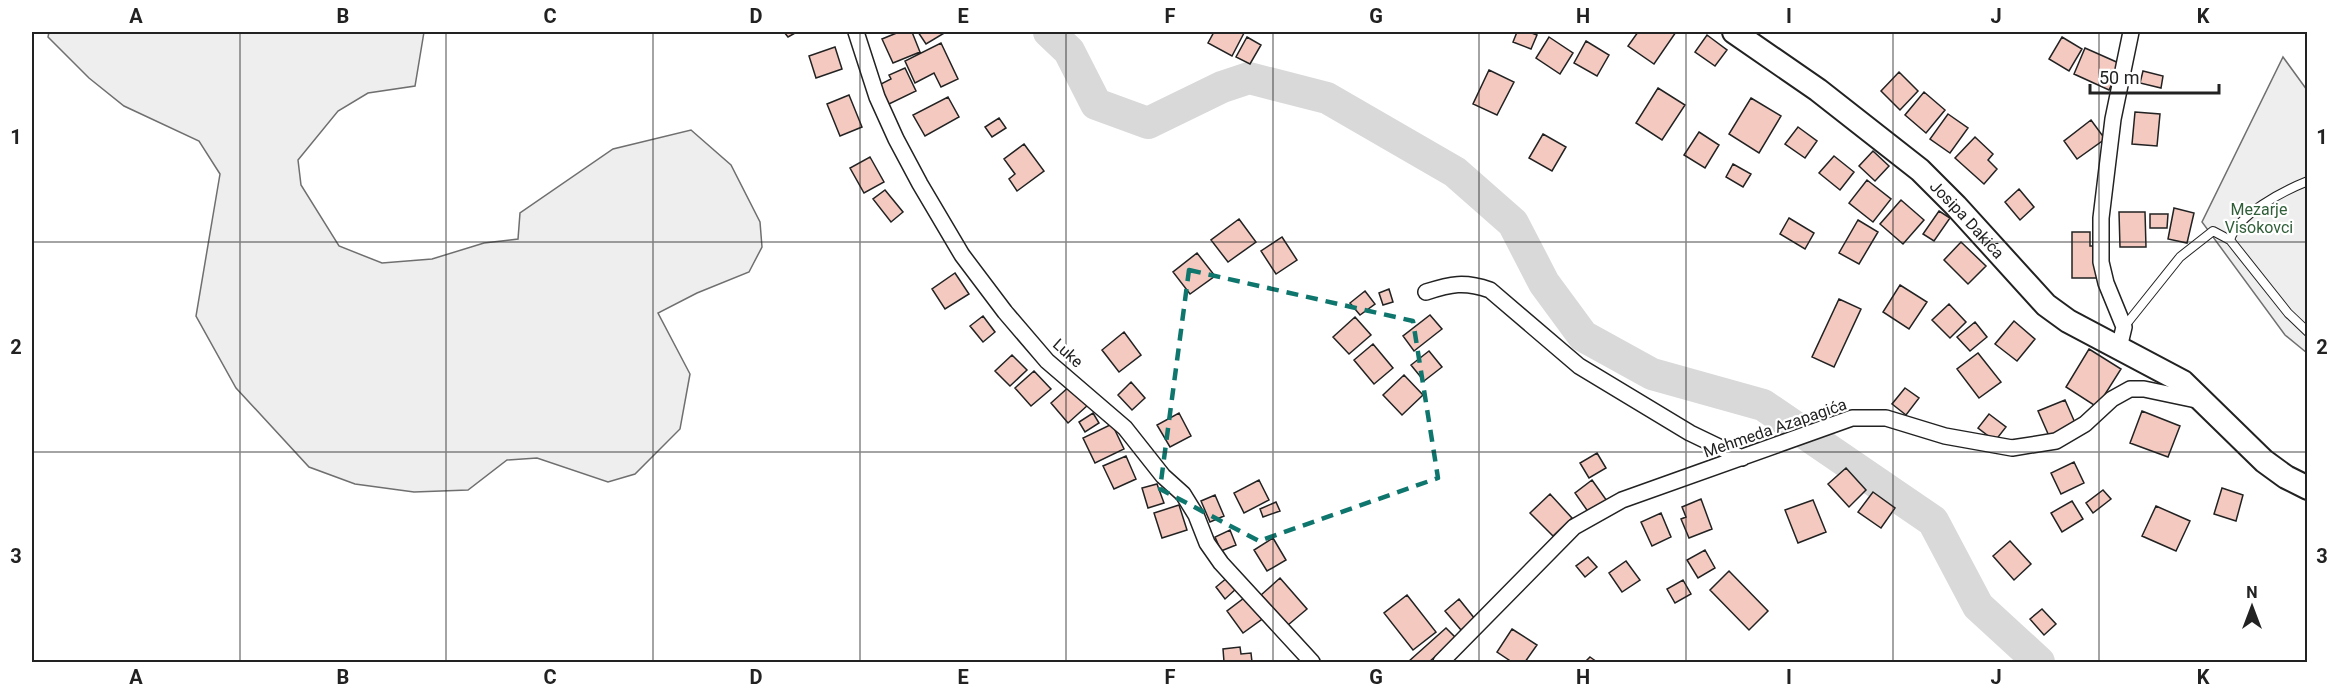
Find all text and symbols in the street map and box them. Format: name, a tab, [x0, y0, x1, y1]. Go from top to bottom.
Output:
text: A	[129, 4, 143, 28]
text: B	[337, 4, 349, 28]
text: C	[543, 4, 557, 28]
text: D	[750, 4, 763, 28]
text: E	[957, 4, 969, 28]
text: F	[1165, 4, 1176, 28]
text: G	[1369, 4, 1383, 28]
text: H	[1576, 4, 1590, 28]
text: I	[1786, 4, 1792, 28]
text: J	[1990, 4, 2002, 28]
text: K	[2197, 4, 2210, 28]
scale bar	[2090, 57, 2219, 95]
text: 50 m	[2099, 67, 2139, 88]
text: 1	[10, 125, 22, 149]
text: 1	[2316, 125, 2328, 149]
street label: Josipa Dakića	[1926, 176, 2008, 262]
park label: Mezarje Visokovci	[2225, 200, 2293, 237]
text: 2	[10, 335, 22, 359]
street label: Luke	[1049, 335, 1087, 371]
text: 2	[2316, 335, 2328, 359]
street label: Mehmeda Azapagića	[1701, 395, 1849, 461]
text: 3	[10, 544, 22, 568]
text: 3	[2316, 544, 2328, 568]
north arrow	[2222, 577, 2282, 637]
text: N	[2246, 583, 2258, 602]
text: A	[129, 665, 143, 689]
text: B	[337, 665, 349, 689]
text: C	[543, 665, 557, 689]
text: D	[750, 665, 763, 689]
text: E	[957, 665, 969, 689]
text: F	[1165, 665, 1176, 689]
text: G	[1369, 665, 1383, 689]
text: H	[1576, 665, 1590, 689]
text: I	[1786, 665, 1792, 689]
text: J	[1990, 665, 2002, 689]
text: K	[2197, 665, 2210, 689]

